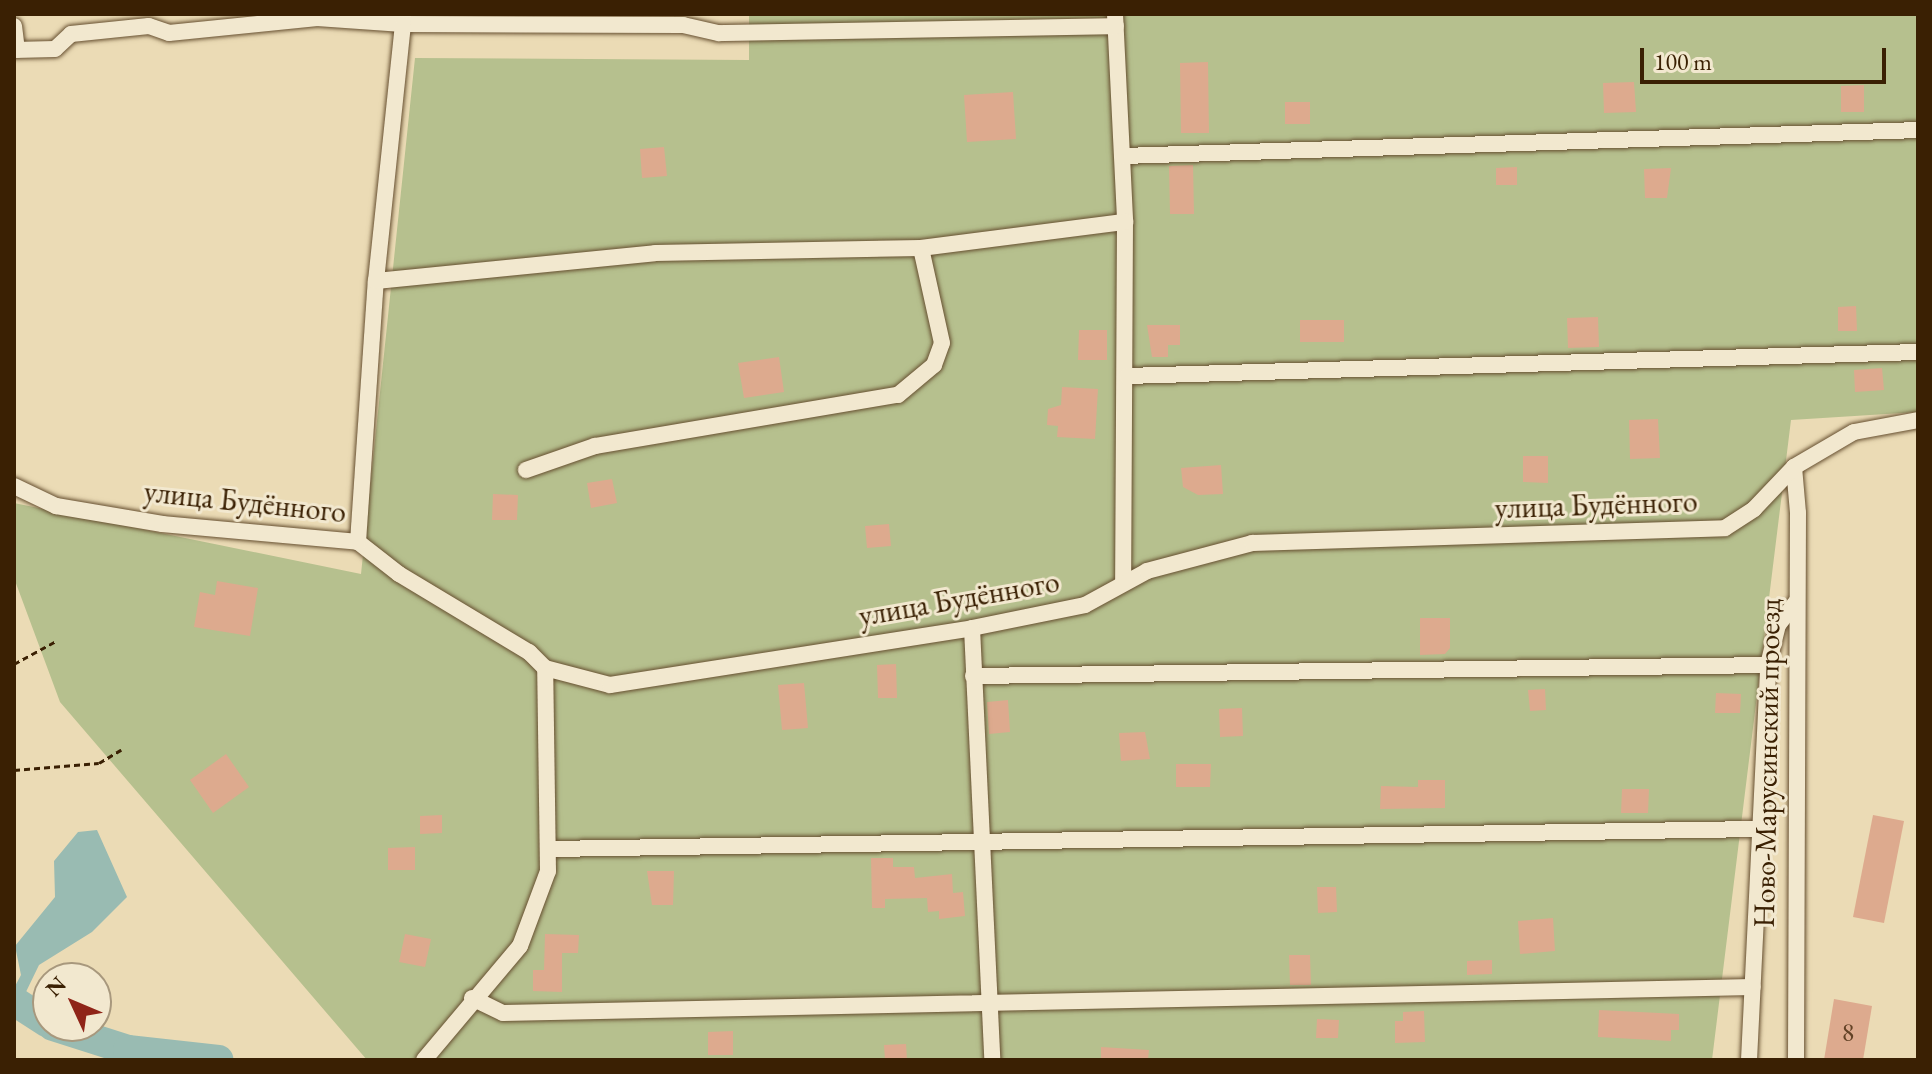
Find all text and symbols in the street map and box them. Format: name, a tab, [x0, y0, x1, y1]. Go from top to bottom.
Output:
scale bar	[1644, 32, 1890, 82]
text: 100 m	[1654, 46, 1712, 77]
street label: улица Будённого	[142, 473, 348, 531]
street label: улица Будённого	[1494, 483, 1698, 527]
street label: улица Будённого	[856, 564, 1062, 634]
street label: Ново-Марусинский проезд	[1746, 598, 1788, 928]
north arrow	[32, 962, 112, 1042]
text: N	[39, 970, 72, 1003]
house number: 8	[1842, 1017, 1854, 1049]

